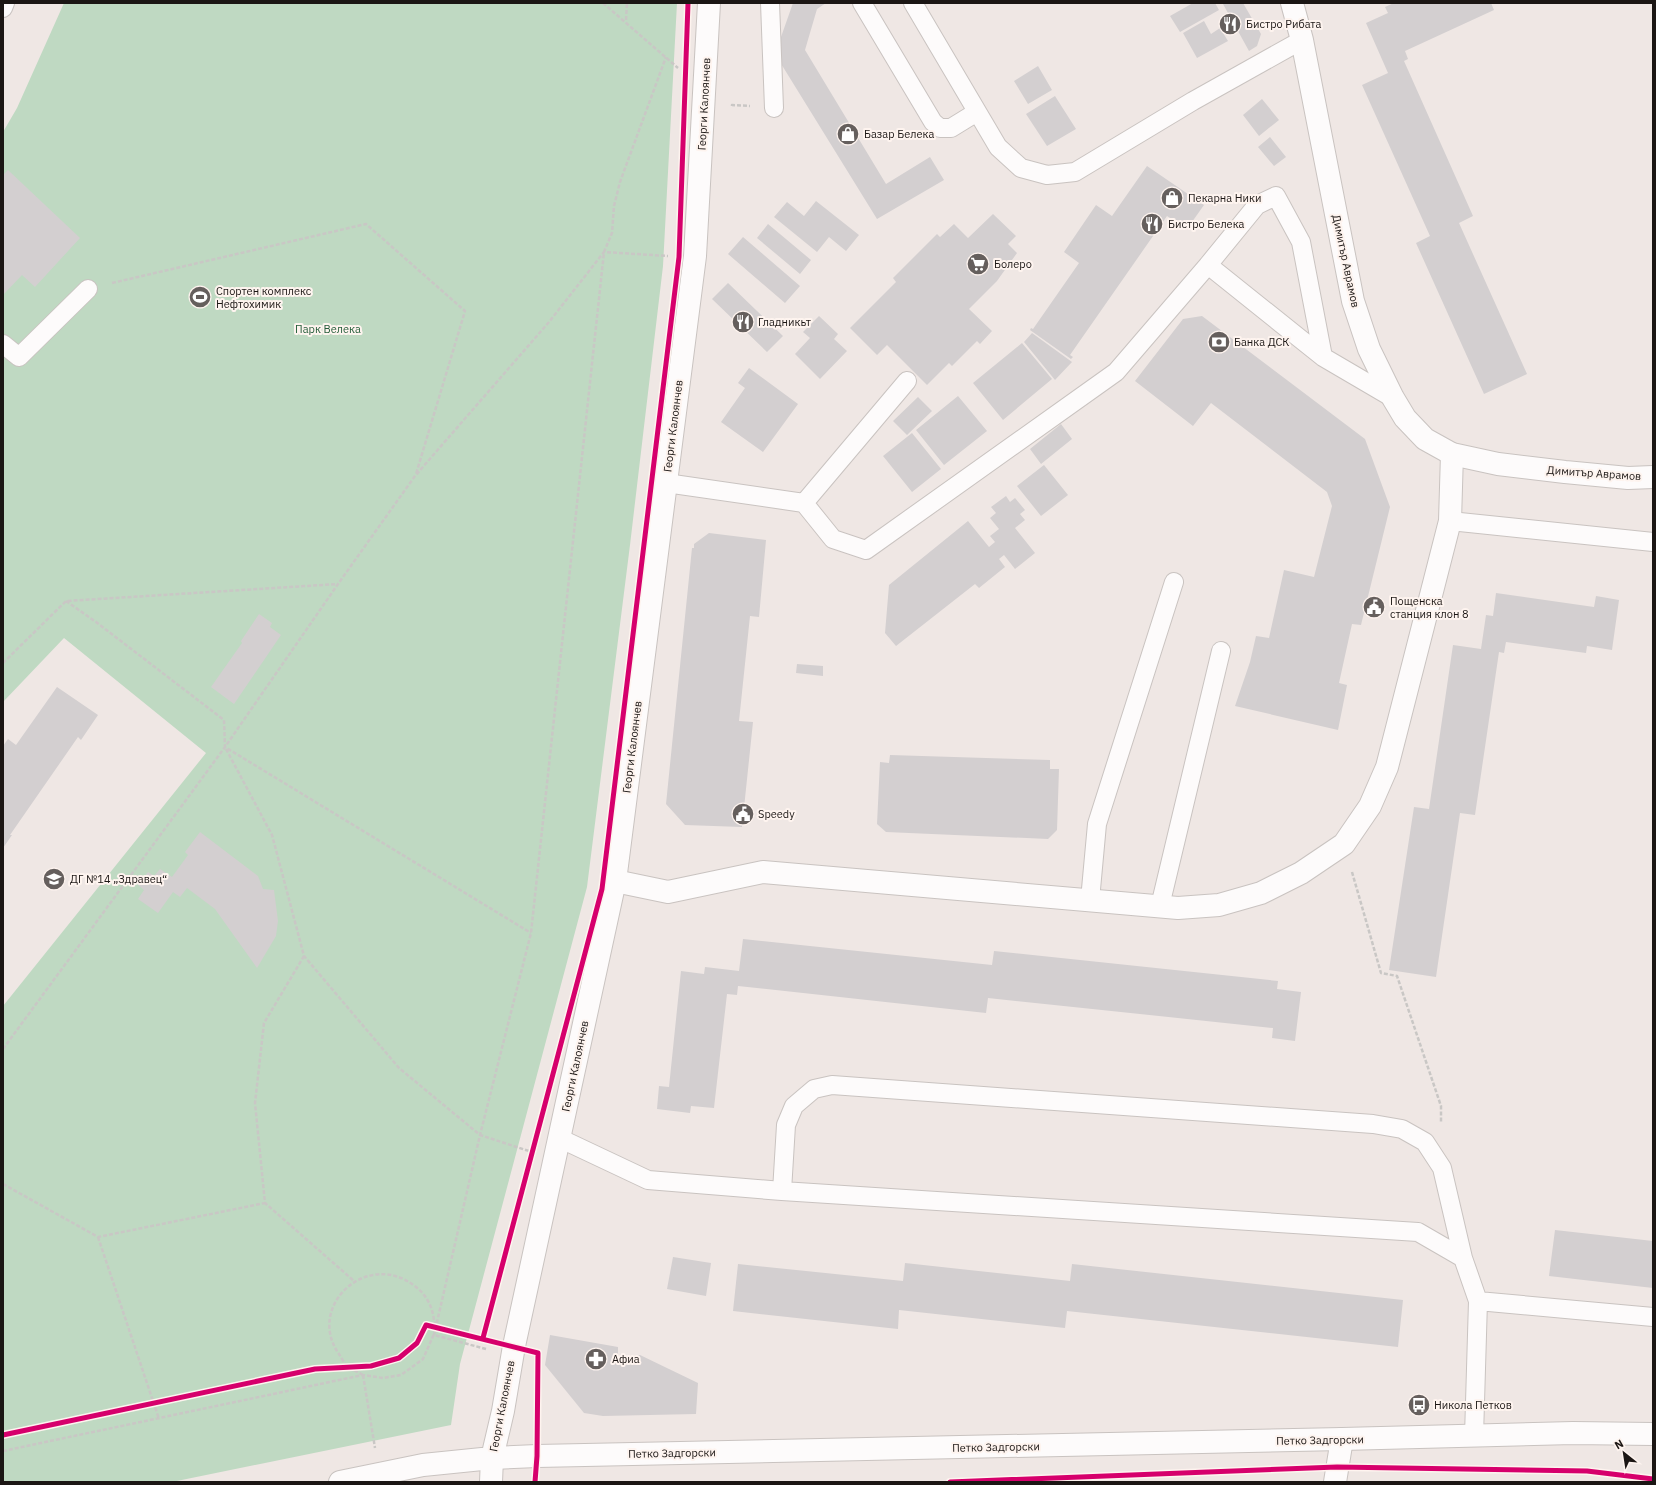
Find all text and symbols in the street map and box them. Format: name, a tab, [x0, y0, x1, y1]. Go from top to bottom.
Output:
restaurant icon: Бистро Рибата	[1217, 11, 1243, 37]
place label: Бистро Рибата	[1246, 17, 1321, 31]
street label: Георги Калоянчев	[695, 57, 713, 151]
shop icon: Базар Белека	[835, 121, 861, 147]
place label: Базар Белека	[864, 127, 934, 141]
shop icon: Пекарна Ники	[1159, 185, 1185, 211]
place label: Пекарна Ники	[1188, 191, 1262, 205]
restaurant icon: Бистро Белека	[1139, 211, 1165, 237]
street label: Димитър Аврамов	[1329, 213, 1363, 309]
place label: Бистро Белека	[1168, 217, 1245, 231]
supermarket icon: Болеро	[965, 251, 991, 277]
place label: Болеро	[994, 257, 1032, 271]
sports icon: Спортен комплекс Нефтохимик	[187, 284, 213, 310]
place label: Спортен комплекс Нефтохимик	[216, 284, 312, 311]
restaurant icon: Гладникьт	[730, 309, 756, 335]
place label: Гладникьт	[758, 315, 811, 329]
park label: Парк Велека	[295, 322, 361, 336]
bank icon: Банка ДСК	[1206, 329, 1232, 355]
place label: Банка ДСК	[1234, 335, 1290, 349]
street label: Георги Калоянчев	[660, 379, 686, 473]
street label: Димитър Аврамов	[1546, 463, 1642, 483]
public building icon: Пощенска станция клон 8	[1361, 594, 1387, 620]
place label: Пощенска станция клон 8	[1390, 594, 1469, 621]
street label: Георги Калоянчев	[619, 700, 645, 794]
public building icon: Speedy	[730, 801, 756, 827]
place label: Speedy	[758, 807, 795, 821]
school or university icon: ДГ №14 „Здравец“	[41, 866, 67, 892]
place label: ДГ №14 „Здравец“	[70, 872, 167, 886]
street label: Георги Калоянчев	[558, 1019, 592, 1113]
pharmacy icon: Афиа	[583, 1346, 609, 1372]
place label: Афиа	[612, 1352, 640, 1366]
street label: Георги Калоянчев	[486, 1359, 518, 1453]
bus stop icon: Никола Петков	[1406, 1392, 1432, 1418]
place label: Никола Петков	[1434, 1398, 1512, 1412]
street label: Петко Задгорски	[1276, 1432, 1364, 1448]
north arrow	[1604, 1433, 1644, 1473]
text: N	[1612, 1436, 1626, 1452]
street label: Петко Задгорски	[952, 1439, 1040, 1455]
street label: Петко Задгорски	[628, 1445, 716, 1461]

